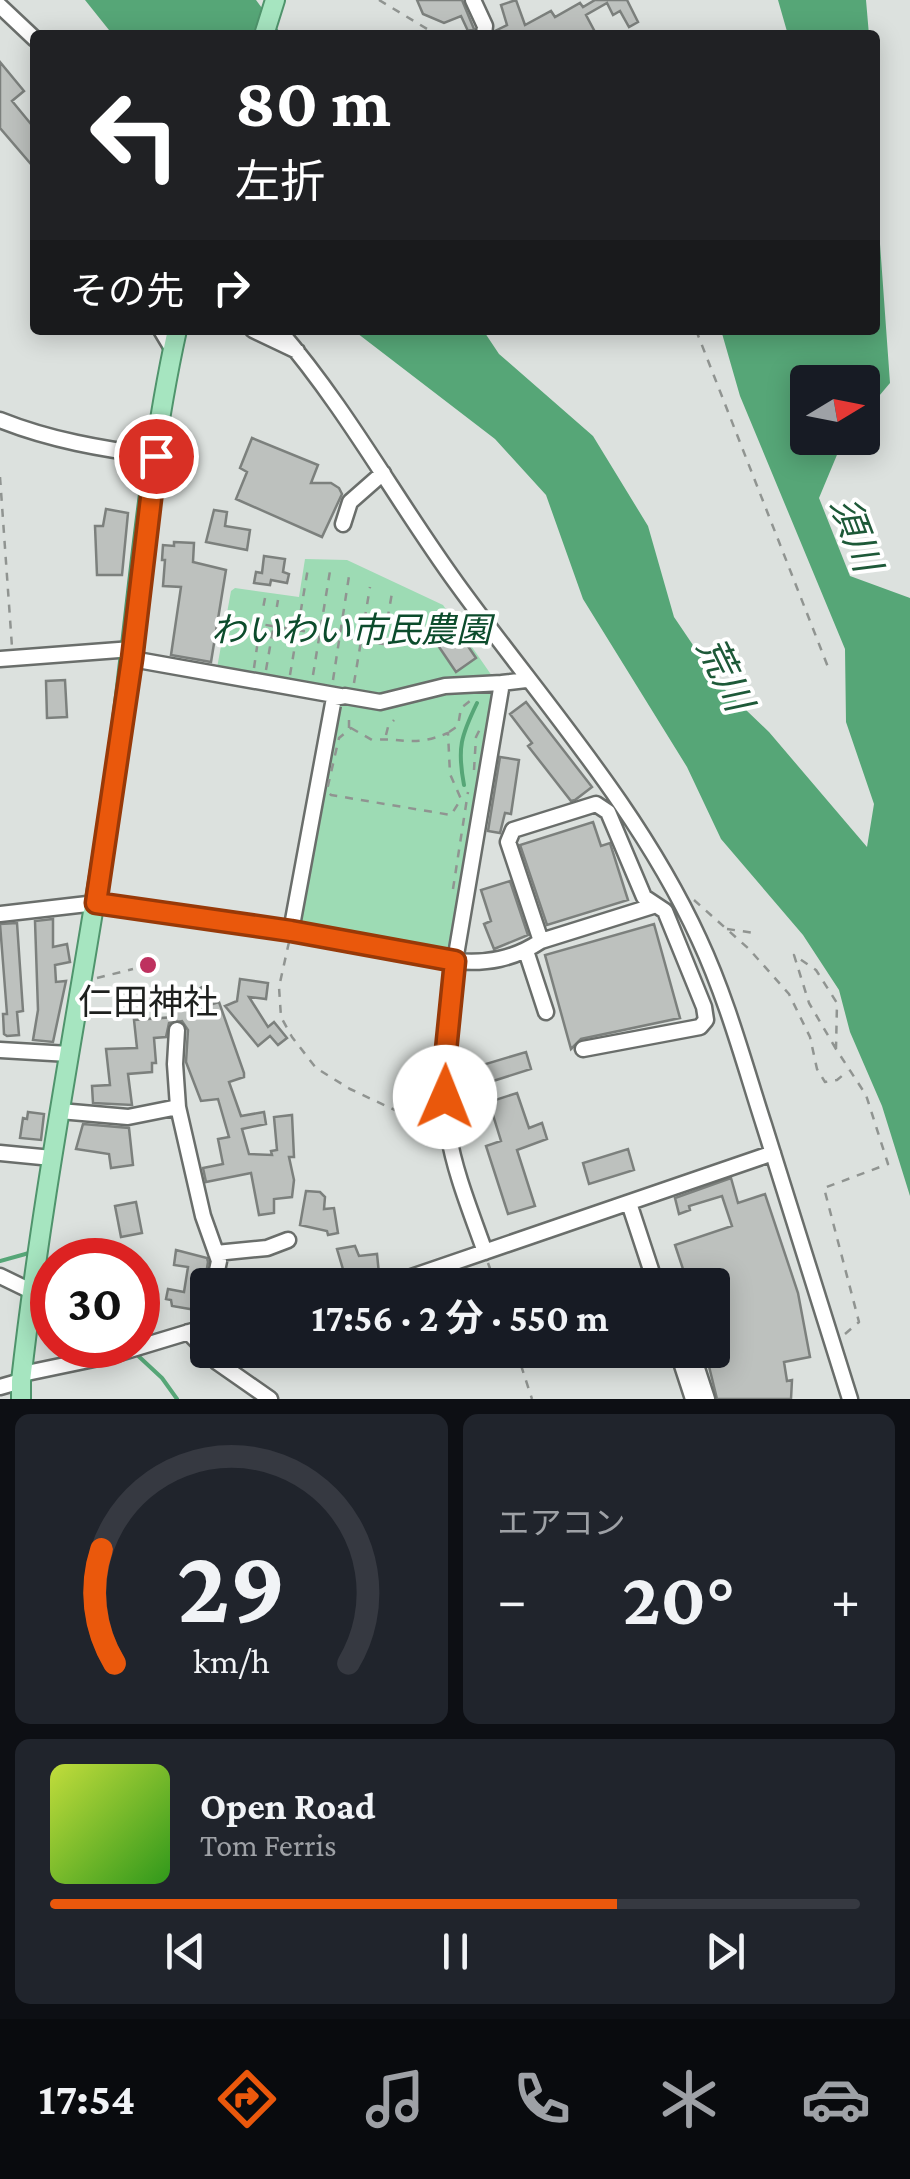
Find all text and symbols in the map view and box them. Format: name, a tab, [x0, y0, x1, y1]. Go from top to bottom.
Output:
text: 80 m	[235, 63, 391, 141]
icon: left	[70, 70, 200, 200]
text: 左折	[235, 157, 325, 207]
icon: right	[204, 260, 259, 315]
text: その先	[70, 270, 184, 312]
north arrow	[790, 365, 880, 455]
map controls	[790, 365, 880, 455]
pin	[114, 414, 199, 499]
icon: arrive	[129, 429, 184, 484]
water label: 須川	[823, 491, 891, 581]
park label: わいわい市民農園	[211, 611, 496, 650]
water label: 荒川	[689, 631, 762, 721]
marker: 仁田神社	[137, 954, 159, 976]
place label: 仁田神社	[78, 983, 218, 1022]
position arrow	[393, 1045, 497, 1149]
speed limit sign: 30	[30, 1238, 160, 1368]
text: 17:56 · 2 分 · 550 m	[311, 1297, 609, 1339]
text: エアコン	[498, 1505, 626, 1541]
text: 29	[177, 1528, 286, 1643]
text: 20°	[622, 1557, 735, 1640]
text: −	[498, 1569, 527, 1630]
text: +	[831, 1569, 860, 1630]
text: km/h	[193, 1641, 270, 1681]
text: Open Road	[200, 1785, 376, 1827]
text: Tom Ferris	[200, 1827, 337, 1863]
icon: previous	[158, 1924, 213, 1979]
icon: pause	[428, 1924, 483, 1979]
icon: next	[698, 1924, 753, 1979]
icon: directions	[212, 2064, 282, 2134]
icon: music	[360, 2064, 430, 2134]
icon: phone	[507, 2064, 577, 2134]
icon: climate	[654, 2064, 724, 2134]
icon: car	[801, 2064, 871, 2134]
text: 17:54	[39, 2074, 135, 2124]

